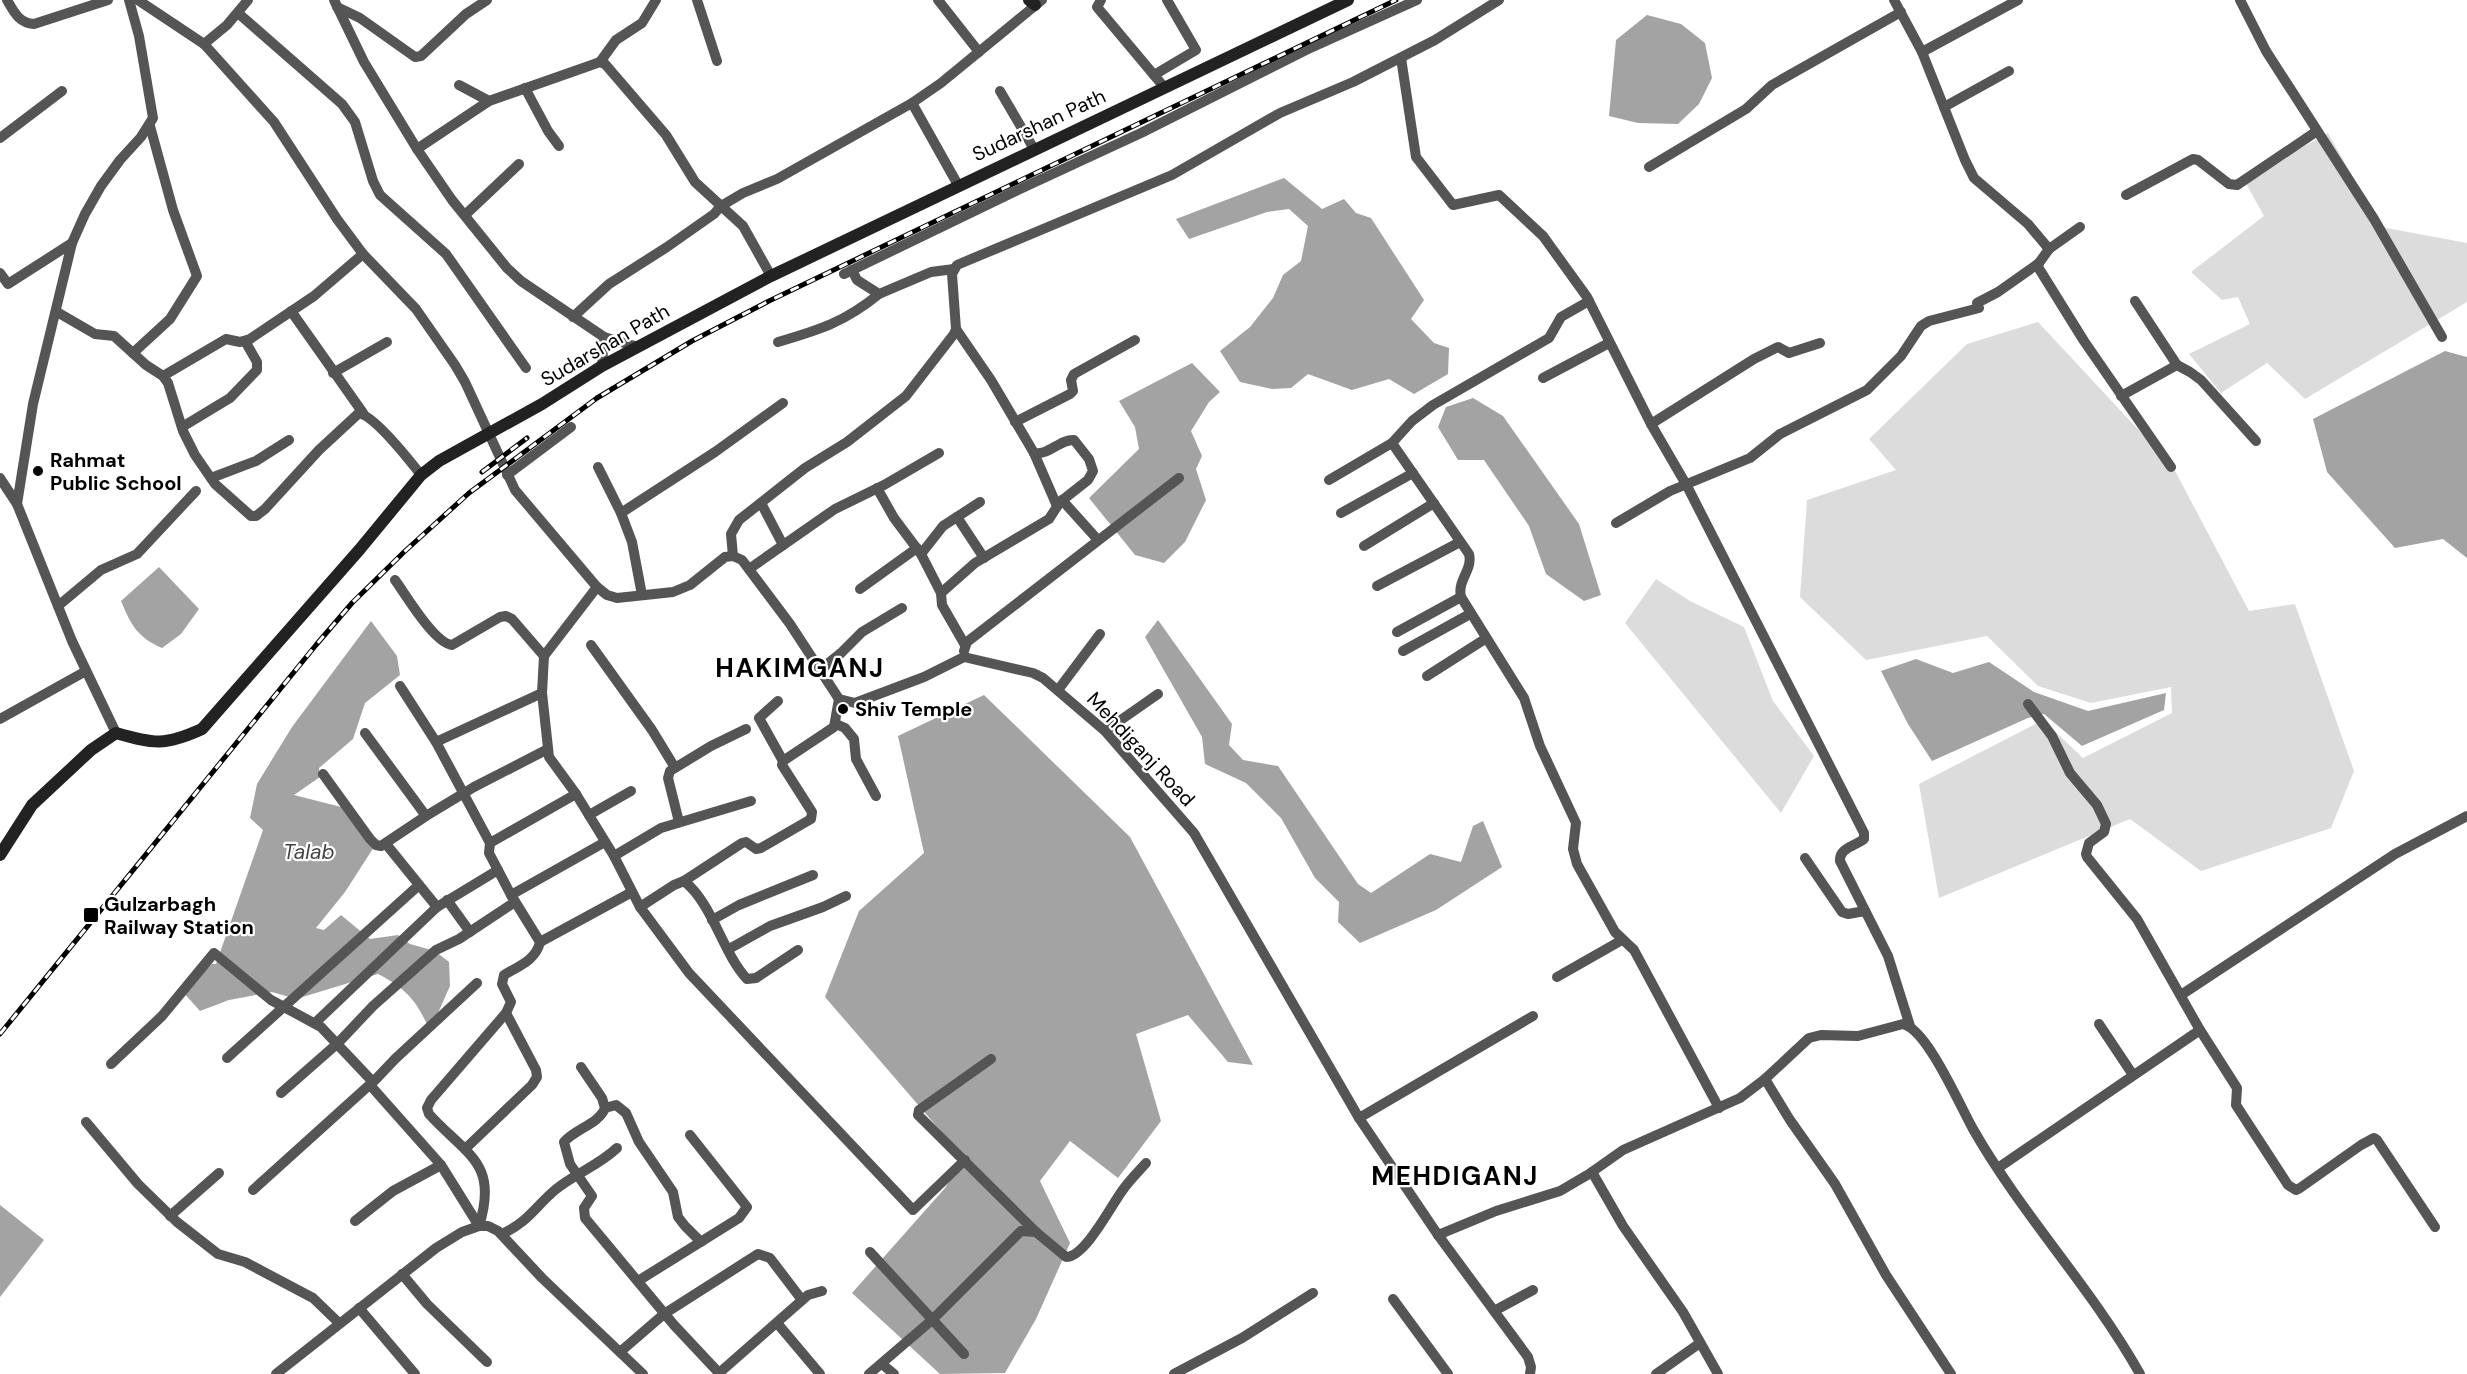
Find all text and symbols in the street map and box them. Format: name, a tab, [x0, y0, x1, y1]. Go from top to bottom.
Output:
street label: Sudarshan Path	[968, 83, 1110, 167]
street label: Sudarshan Path	[536, 298, 674, 392]
place label: Rahmat Public School	[50, 447, 182, 496]
marker: Rahmat Public School	[31, 464, 45, 478]
district label: HAKIMGANJ	[715, 651, 885, 685]
street label: Mehdiganj Road	[1081, 686, 1201, 812]
place label: Shiv Temple	[855, 696, 972, 722]
marker: Shiv Temple	[836, 702, 850, 716]
water label: Talab	[283, 838, 335, 866]
place label: Gulzarbagh Railway Station	[104, 891, 254, 940]
marker: Gulzarbagh Railway Station	[82, 906, 100, 924]
district label: MEHDIGANJ	[1371, 1159, 1539, 1193]

